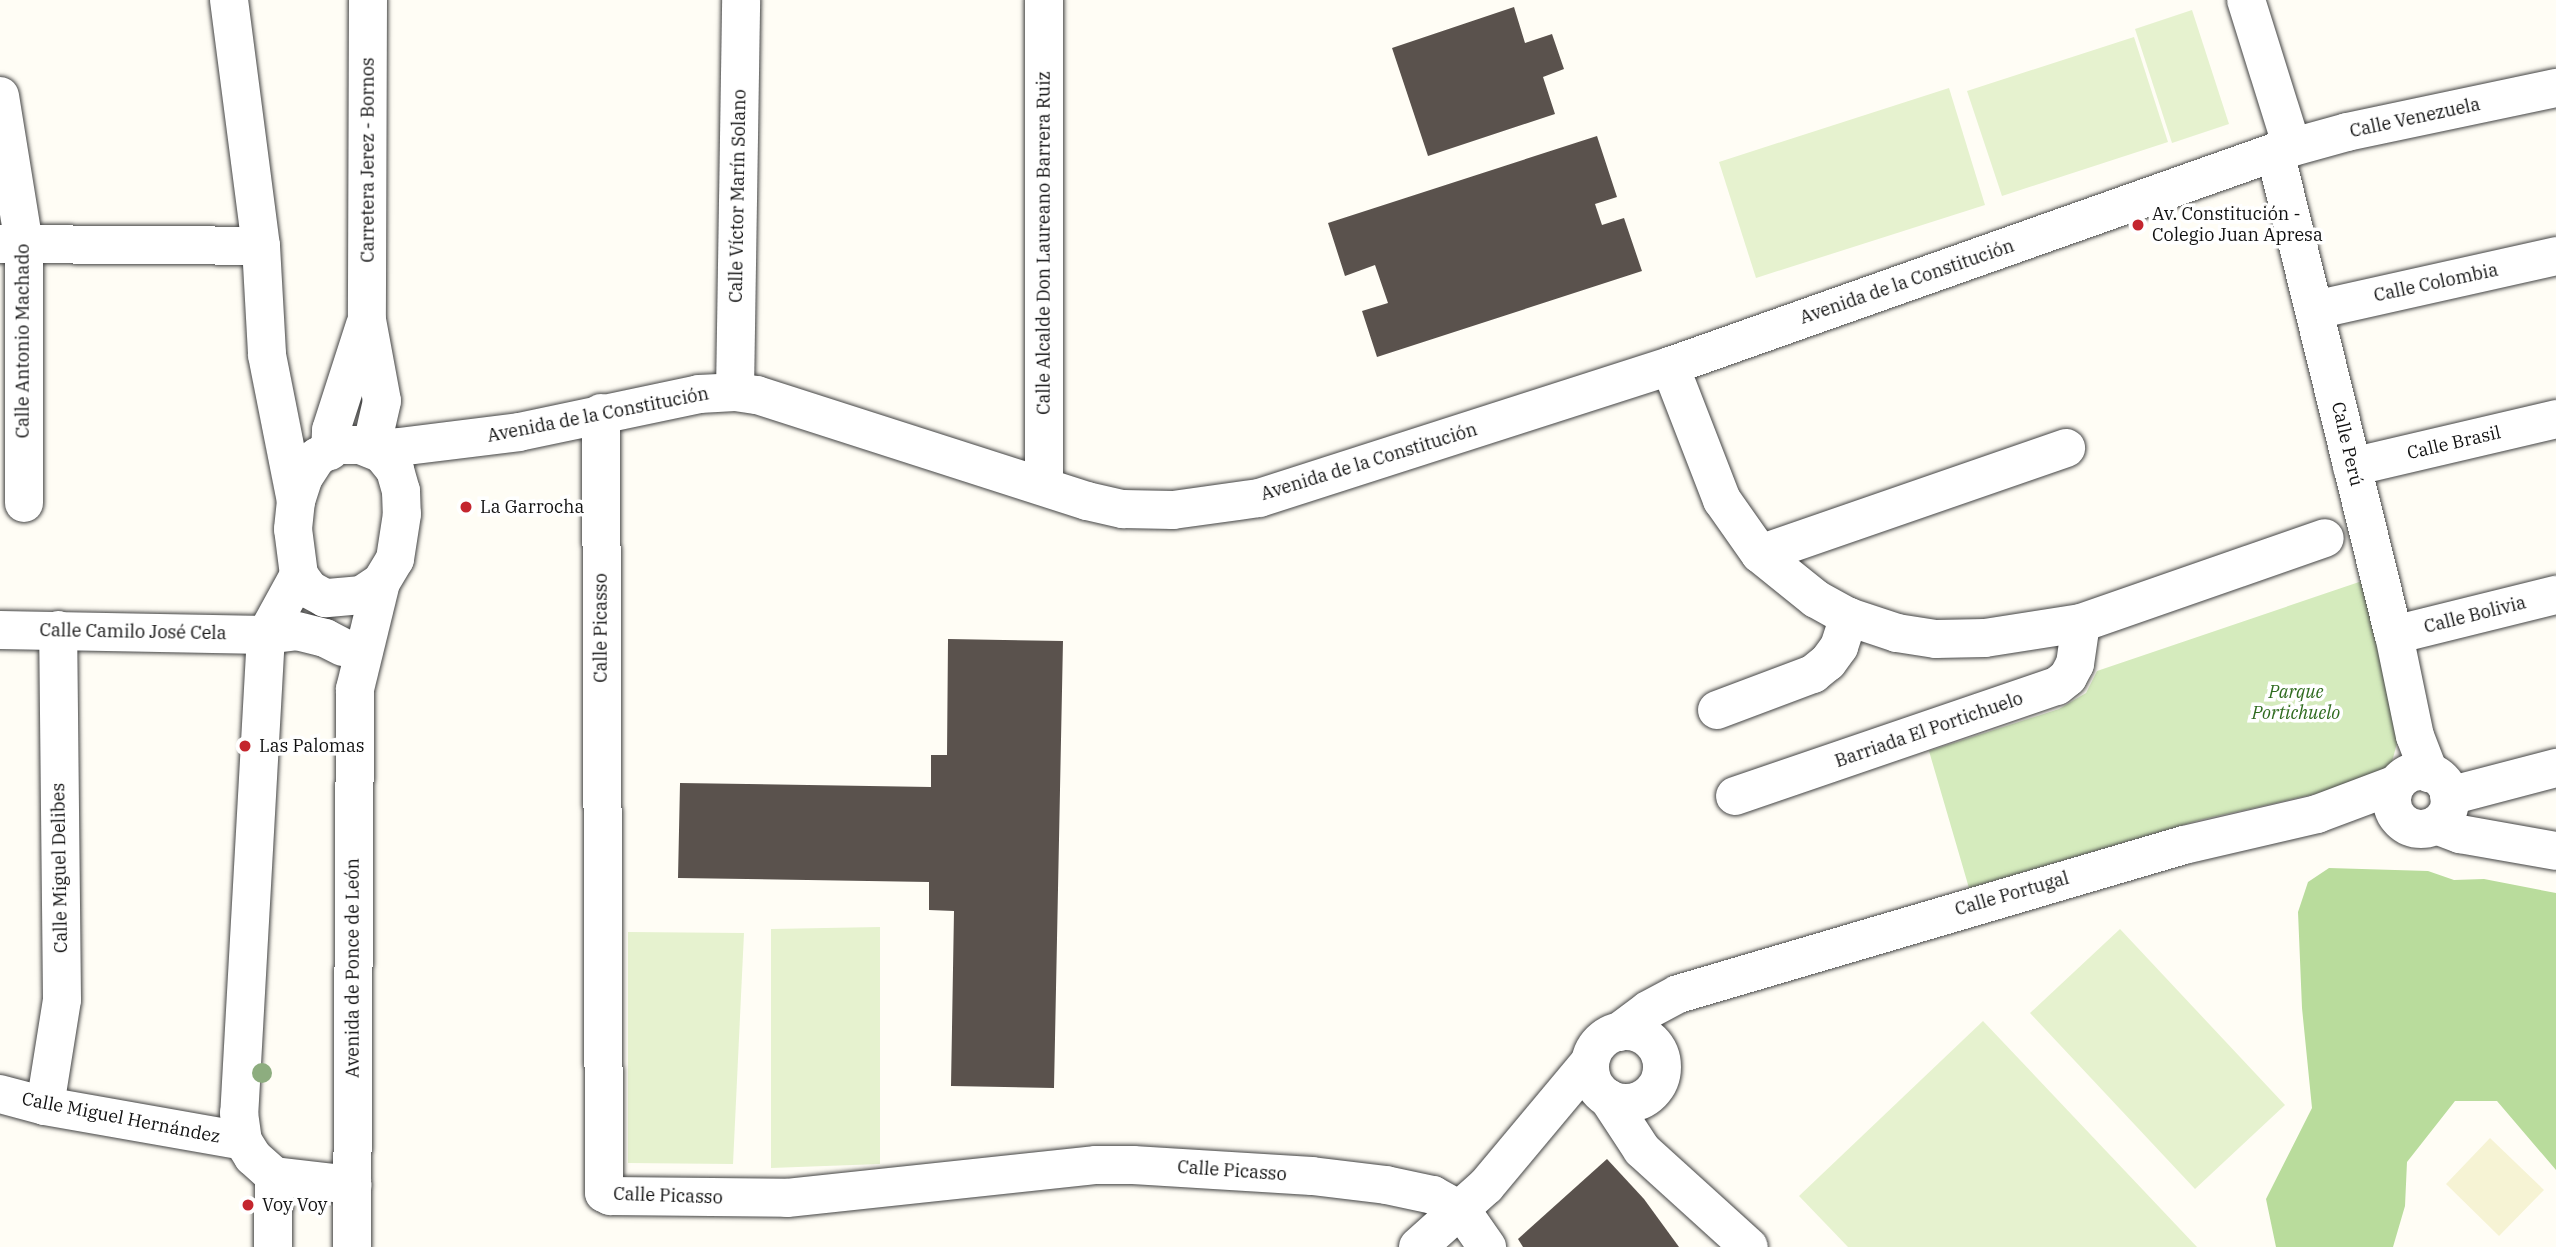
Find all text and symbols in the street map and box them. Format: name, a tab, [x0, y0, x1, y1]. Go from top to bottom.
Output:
street label: Carretera Jerez - Bornos	[357, 57, 379, 263]
street label: Calle Alcalde Don Laureano Barrera Ruiz	[1033, 71, 1055, 415]
street label: Calle Víctor Marín Solano	[725, 89, 751, 303]
street label: Calle Venezuela	[2348, 94, 2482, 142]
place label: Av. Constitución - Colegio Juan Apresa	[2152, 204, 2323, 246]
marker: Av. Constitución - Colegio Juan Apresa	[2130, 217, 2146, 233]
street label: Avenida de la Constitución	[1797, 235, 2017, 329]
street label: Calle Antonio Machado	[12, 244, 34, 438]
street label: Calle Colombia	[2372, 259, 2500, 307]
street label: Avenida de la Constitución	[485, 383, 711, 447]
street label: Calle Perú	[2327, 400, 2367, 488]
street label: Avenida de la Constitución	[1258, 419, 1480, 505]
street label: Calle Brasil	[2405, 422, 2503, 464]
place label: La Garrocha	[480, 496, 584, 518]
marker: La Garrocha	[458, 499, 474, 515]
street label: Calle Picasso	[590, 573, 612, 683]
street label: Calle Bolivia	[2422, 592, 2528, 638]
street label: Calle Camilo José Cela	[39, 620, 227, 644]
park label: Parque Portichuelo	[2252, 682, 2340, 724]
street label: Barriada El Portichuelo	[1832, 688, 2026, 772]
place label: Las Palomas	[259, 735, 365, 757]
marker: Las Palomas	[237, 738, 253, 754]
street label: Calle Miguel Delibes	[48, 783, 72, 953]
street label: Avenida de Ponce de León	[342, 858, 364, 1078]
street label: Calle Portugal	[1952, 867, 2072, 921]
street label: Calle Miguel Hernández	[20, 1088, 222, 1148]
street label: Calle Picasso	[1177, 1156, 1287, 1186]
street label: Calle Picasso	[613, 1183, 723, 1209]
place label: Voy Voy	[262, 1194, 327, 1216]
marker: Voy Voy	[240, 1197, 256, 1213]

